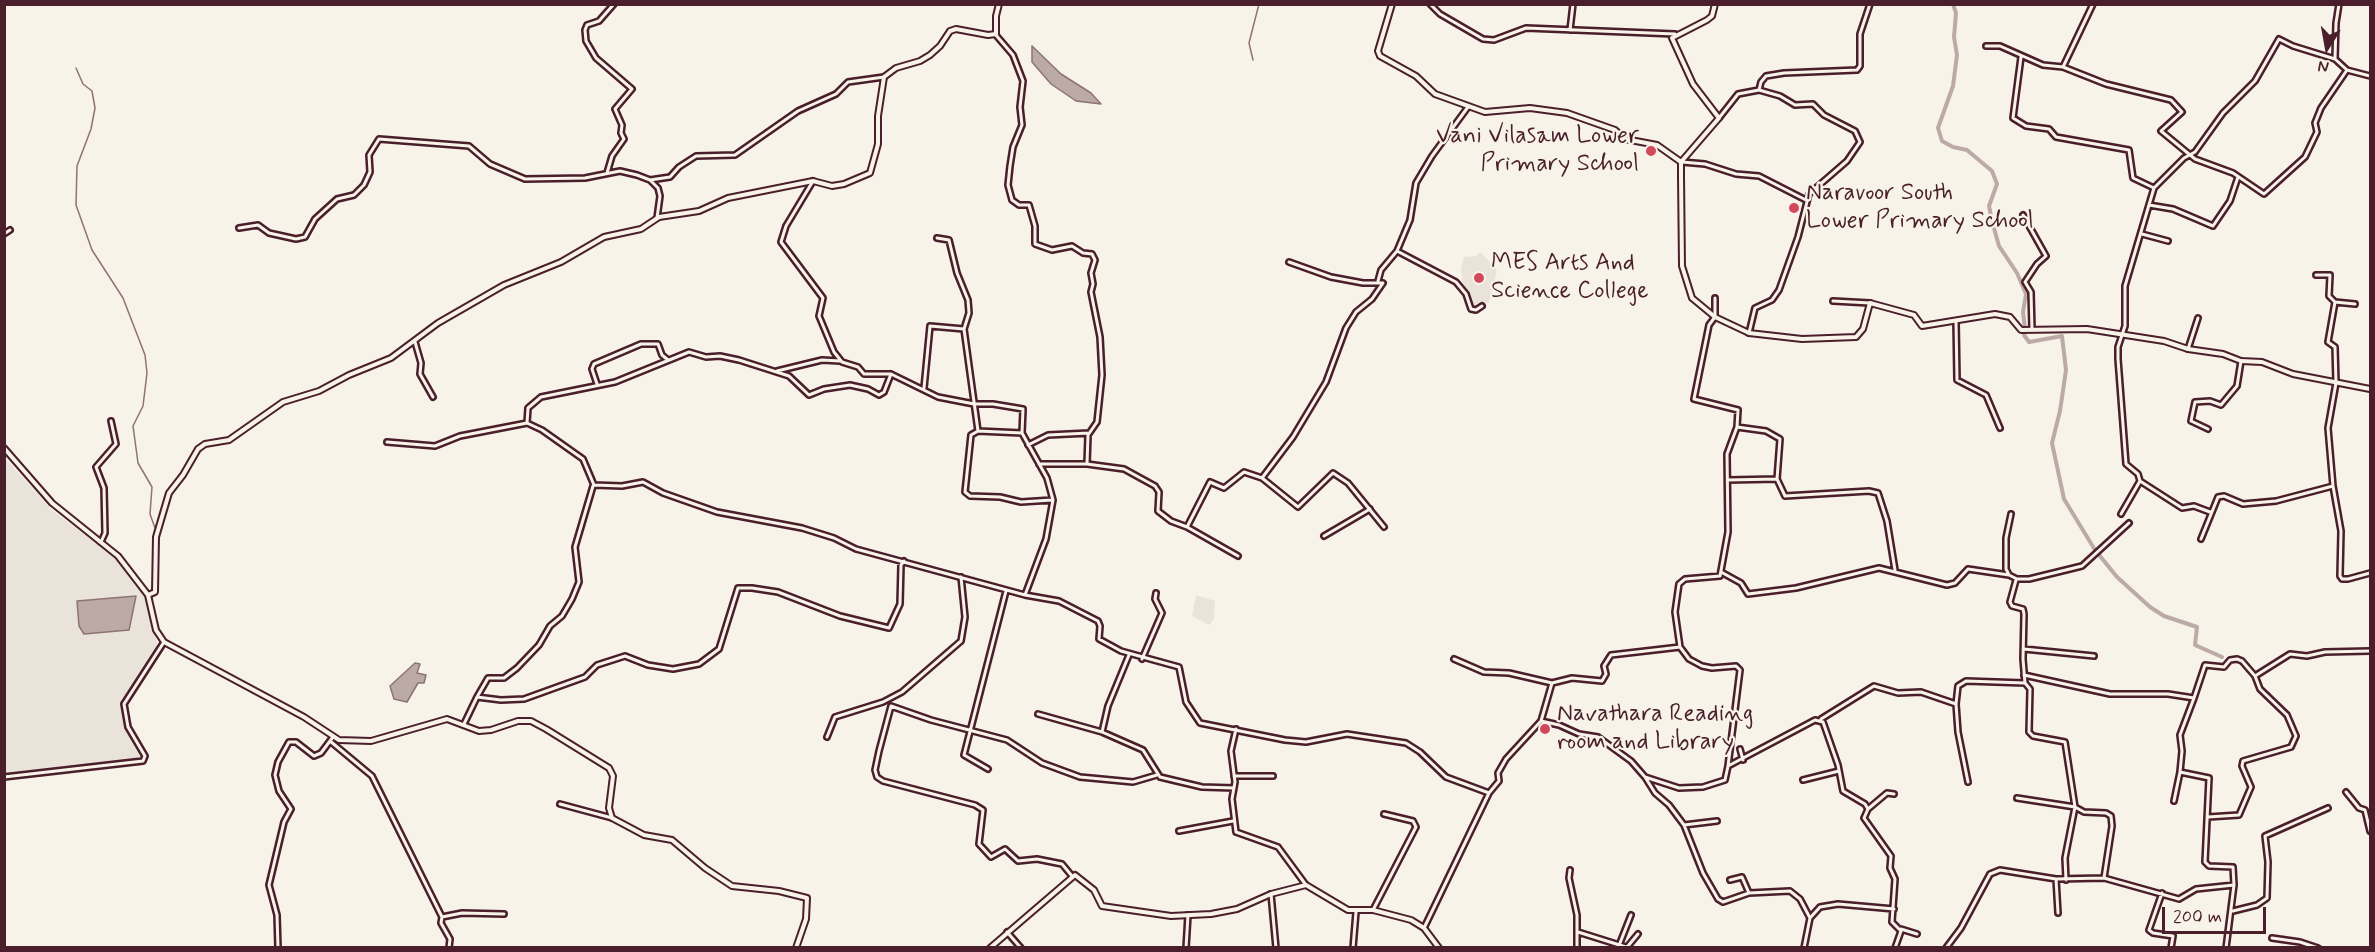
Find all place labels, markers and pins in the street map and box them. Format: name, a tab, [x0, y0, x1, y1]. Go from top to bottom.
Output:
place label: Vani Vilasam Lower Primary School	[1436, 123, 1639, 179]
marker: Vani Vilasam Lower Primary School	[1644, 144, 1658, 158]
place label: Naravoor South Lower Primary School	[1806, 180, 2034, 236]
marker: Naravoor South Lower Primary School	[1787, 201, 1801, 215]
place label: MES Arts And Science College	[1491, 250, 1648, 306]
marker: MES Arts And Science College	[1472, 271, 1486, 285]
place label: Navathara Reading room and Library	[1557, 701, 1754, 757]
marker: Navathara Reading room and Library	[1538, 722, 1552, 736]

